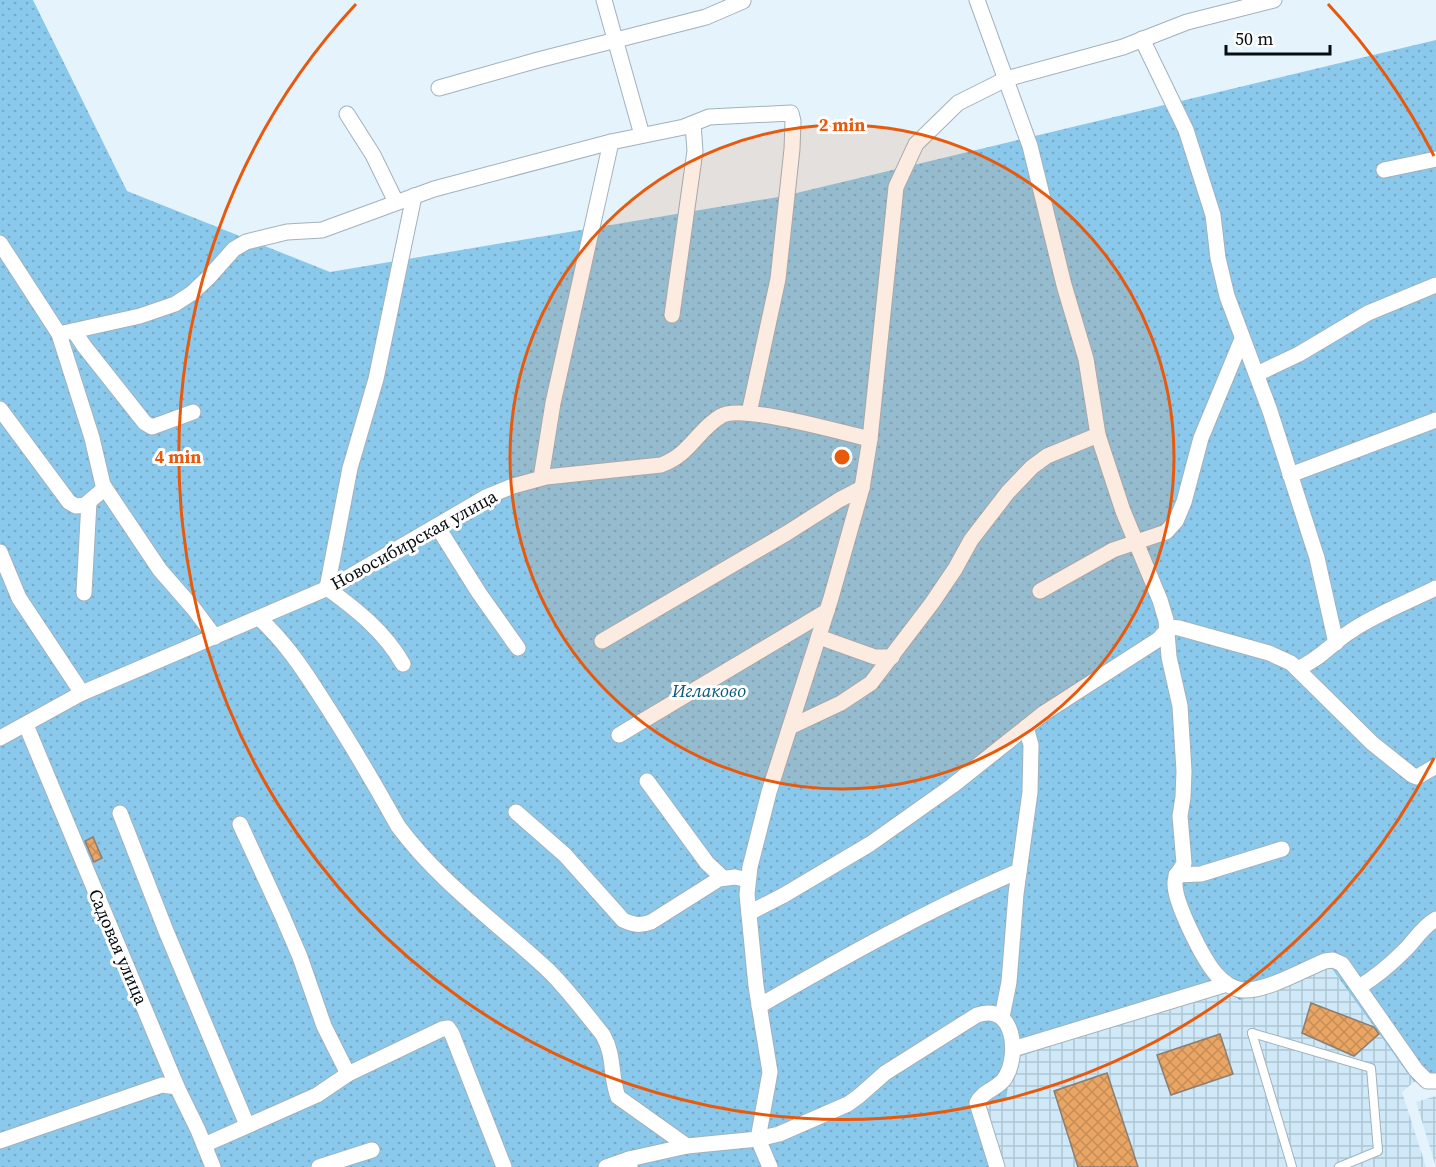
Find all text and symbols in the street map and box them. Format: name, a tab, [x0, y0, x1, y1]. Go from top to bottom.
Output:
scale bar	[1226, 18, 1330, 56]
text: 50 m	[1235, 26, 1273, 51]
text: 2 min	[819, 112, 865, 137]
text: 4 min	[155, 444, 201, 469]
centre of rings	[832, 447, 852, 467]
street label: Новосибирская улица	[326, 483, 502, 596]
park label: Иглаково	[671, 678, 746, 703]
street label: Садовая улица	[83, 885, 154, 1009]

